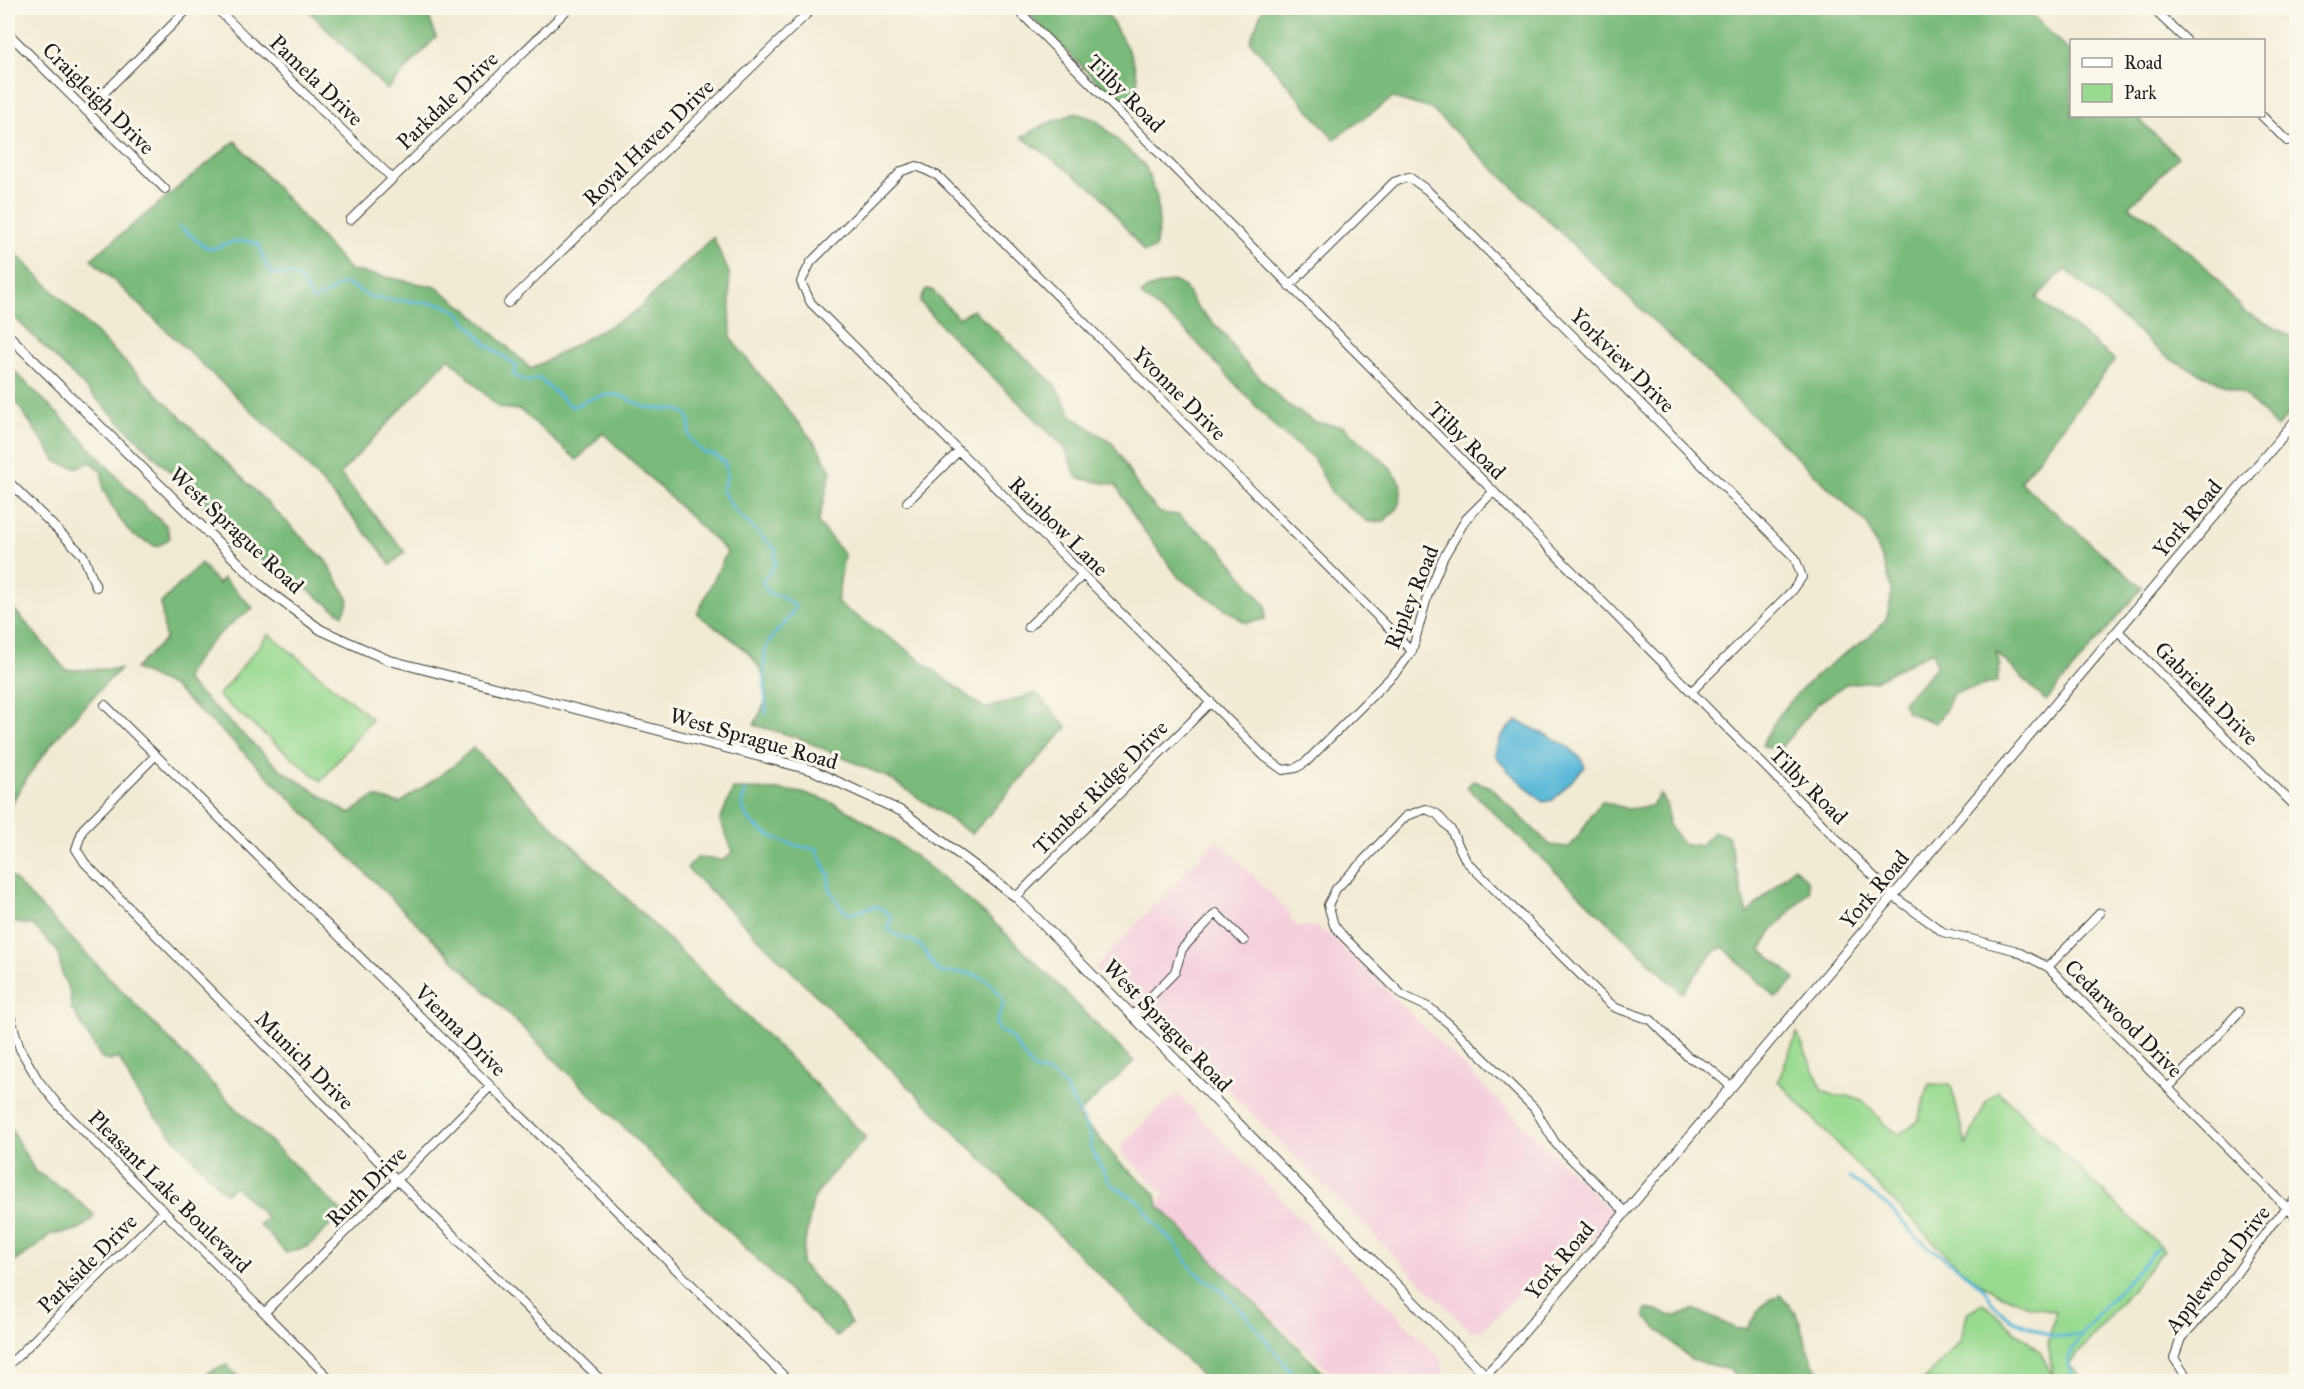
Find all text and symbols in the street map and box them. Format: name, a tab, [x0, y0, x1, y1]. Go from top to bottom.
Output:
street label: Pamela Drive	[264, 29, 369, 132]
street label: Craigleigh Drive	[37, 36, 161, 160]
legend	[2070, 39, 2265, 117]
street label: Parkdale Drive	[391, 45, 504, 155]
street label: Tilby Road	[1081, 49, 1170, 138]
text: Road	[2124, 52, 2162, 74]
street label: Royal Haven Drive	[577, 73, 719, 212]
text: Park	[2124, 82, 2157, 104]
street label: Yorkview Drive	[1564, 302, 1681, 419]
street label: Yvonne Drive	[1127, 341, 1232, 446]
street label: Tilby Road	[1422, 396, 1511, 485]
street label: West Sprague Road	[164, 461, 309, 600]
street label: Rainbow Lane	[1003, 471, 1114, 582]
street label: York Road	[2147, 474, 2228, 563]
street label: Ripley Road	[1378, 541, 1444, 653]
street label: Gabriella Drive	[2149, 636, 2264, 751]
street label: West Sprague Road	[667, 702, 841, 775]
street label: Timber Ridge Drive	[1027, 714, 1173, 860]
street label: Tilby Road	[1764, 741, 1853, 830]
street label: York Road	[1834, 845, 1915, 934]
street label: West Sprague Road	[1098, 953, 1238, 1097]
street label: Cedarwood Drive	[2059, 954, 2188, 1083]
street label: Vienna Drive	[408, 978, 512, 1082]
street label: Munich Drive	[249, 1005, 360, 1116]
street label: Pleasant Lake Boulevard	[82, 1104, 257, 1279]
street label: Rurh Drive	[320, 1140, 412, 1232]
street label: Applewood Drive	[2158, 1200, 2276, 1340]
street label: Parkside Drive	[32, 1208, 143, 1319]
street label: York Road	[1519, 1216, 1600, 1305]

